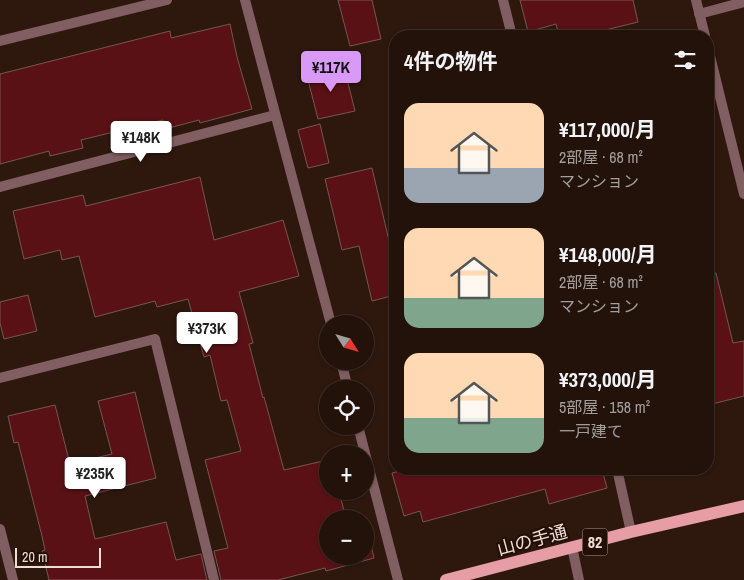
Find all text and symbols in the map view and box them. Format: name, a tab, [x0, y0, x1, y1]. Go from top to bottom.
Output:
icon: filters	[671, 46, 699, 74]
text: 4件の物件	[404, 47, 498, 76]
pin: ¥117K	[296, 51, 366, 93]
text: ¥117K	[312, 56, 350, 78]
text: ¥117,000/月	[559, 115, 656, 144]
pin: ¥148K	[106, 120, 176, 163]
icon: home	[444, 123, 504, 183]
text: ¥148K	[122, 126, 160, 148]
text: 2部屋 · 68 m²	[559, 146, 643, 168]
text: マンション	[559, 170, 639, 192]
text: ¥148,000/月	[559, 240, 657, 269]
icon: home	[444, 248, 504, 308]
text: 2部屋 · 68 m²	[559, 271, 643, 293]
text: マンション	[559, 295, 639, 317]
pin: ¥373K	[172, 312, 242, 354]
north arrow	[319, 315, 374, 370]
map controls	[319, 315, 374, 565]
text: ¥373K	[188, 317, 226, 339]
text: ¥373,000/月	[559, 365, 657, 394]
icon: home	[444, 373, 504, 433]
button: locate	[319, 380, 374, 435]
text: 5部屋 · 158 m²	[559, 396, 650, 418]
text: 一戸建て	[559, 420, 623, 442]
button: +	[319, 445, 374, 500]
pin: ¥235K	[60, 456, 130, 499]
text: ¥235K	[76, 462, 114, 484]
button: −	[319, 510, 374, 565]
street label: 山の手通	[494, 519, 570, 561]
road number: 82	[582, 528, 608, 556]
scale bar	[15, 545, 101, 568]
text: 20 m	[22, 548, 48, 566]

